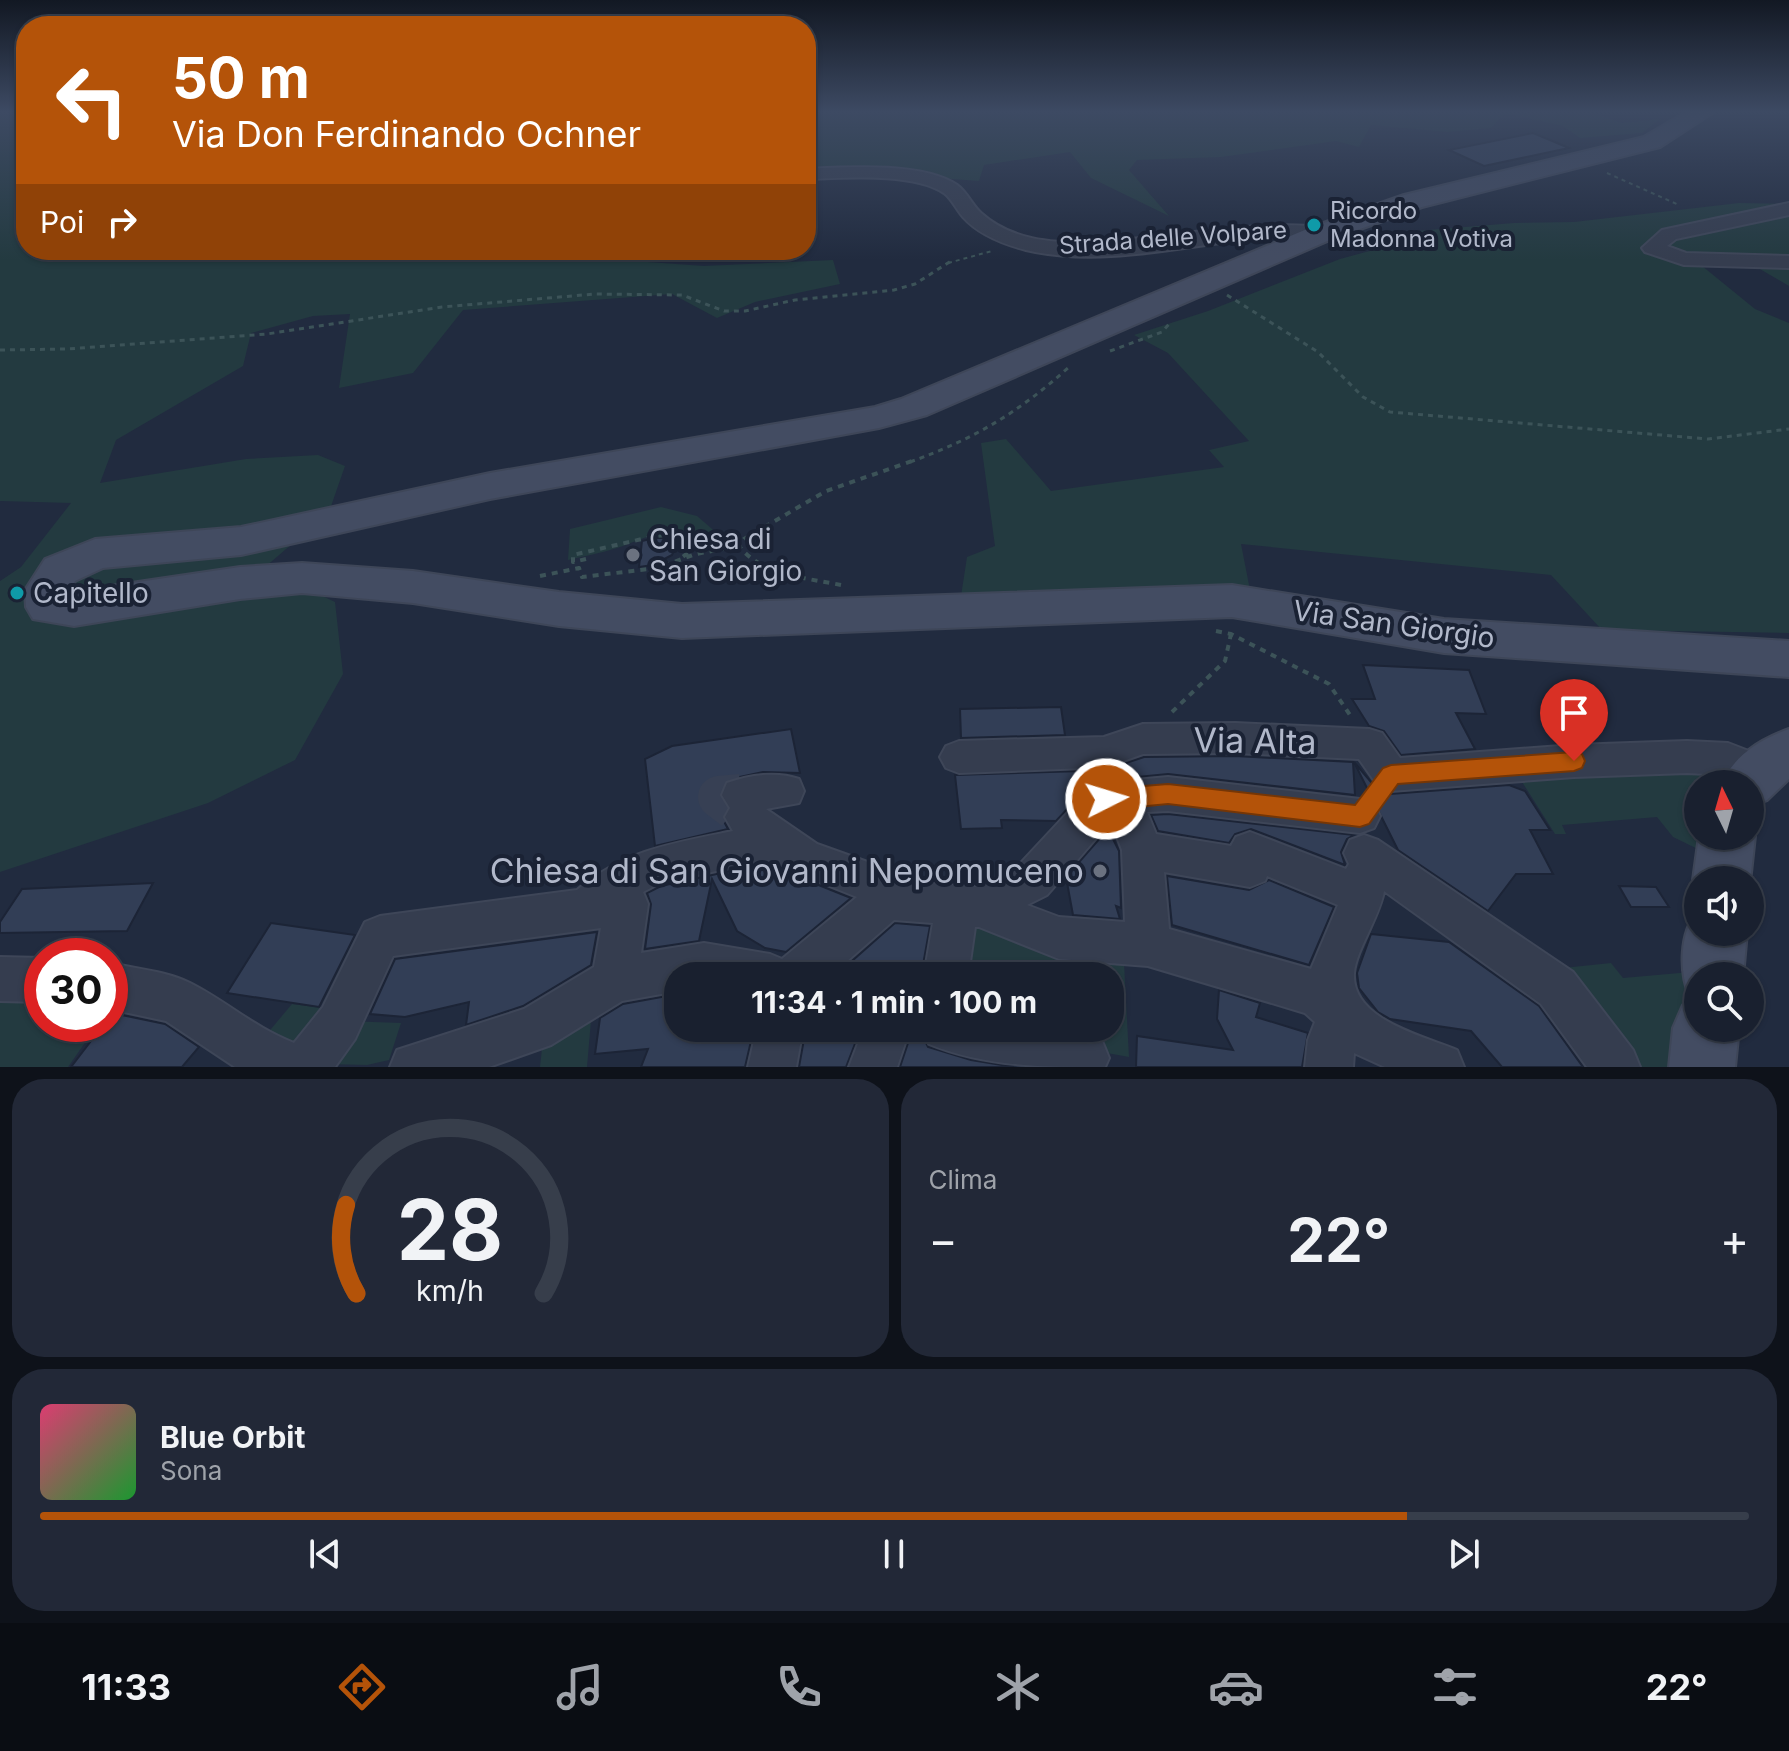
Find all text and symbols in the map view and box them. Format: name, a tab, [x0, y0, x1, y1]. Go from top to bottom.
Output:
text: 50 m	[172, 44, 310, 112]
icon: left	[40, 48, 144, 152]
text: Via Don Ferdinando Ochner	[172, 112, 641, 156]
place label: Ricordo Madonna Votiva	[1330, 196, 1513, 253]
icon: right	[100, 200, 144, 244]
text: Poi	[40, 204, 84, 240]
street label: Strada delle Volpare	[1058, 215, 1288, 260]
marker: Ricordo Madonna Votiva	[1305, 216, 1323, 234]
place label: Chiesa di San Giorgio	[649, 522, 802, 588]
marker: Chiesa di San Giorgio	[624, 546, 642, 564]
place label: Capitello	[33, 576, 149, 610]
marker: Capitello	[8, 584, 26, 602]
street label: Via San Giorgio	[1291, 593, 1497, 655]
pin	[1540, 679, 1608, 761]
icon: arrive	[1552, 691, 1596, 735]
street label: Via Alta	[1193, 719, 1317, 762]
position arrow	[1064, 757, 1148, 841]
north arrow	[1684, 770, 1764, 850]
map controls	[1684, 770, 1764, 1042]
place label: Chiesa di San Giovanni Nepomuceno	[490, 850, 1084, 891]
marker: Chiesa di San Giovanni Nepomuceno	[1091, 862, 1109, 880]
button: sound	[1684, 866, 1764, 946]
speed limit sign: 30	[24, 938, 128, 1042]
button: search	[1684, 962, 1764, 1042]
text: 11:34 · 1 min · 100 m	[751, 984, 1037, 1020]
text: Clima	[929, 1164, 997, 1195]
text: 28	[397, 1179, 504, 1280]
text: 22°	[1287, 1204, 1390, 1276]
text: −	[929, 1213, 958, 1267]
text: +	[1720, 1213, 1749, 1267]
text: km/h	[416, 1273, 484, 1308]
text: Blue Orbit	[160, 1419, 305, 1455]
text: Sona	[160, 1455, 222, 1486]
icon: previous	[303, 1532, 347, 1576]
icon: pause	[872, 1532, 916, 1576]
icon: next	[1442, 1532, 1486, 1576]
icon: directions	[334, 1659, 390, 1715]
icon: music	[552, 1659, 608, 1715]
icon: phone	[771, 1659, 827, 1715]
icon: climate	[990, 1659, 1046, 1715]
icon: car	[1208, 1659, 1264, 1715]
icon: filters	[1427, 1659, 1483, 1715]
text: 11:33	[81, 1665, 171, 1709]
text: 22°	[1646, 1665, 1708, 1709]

